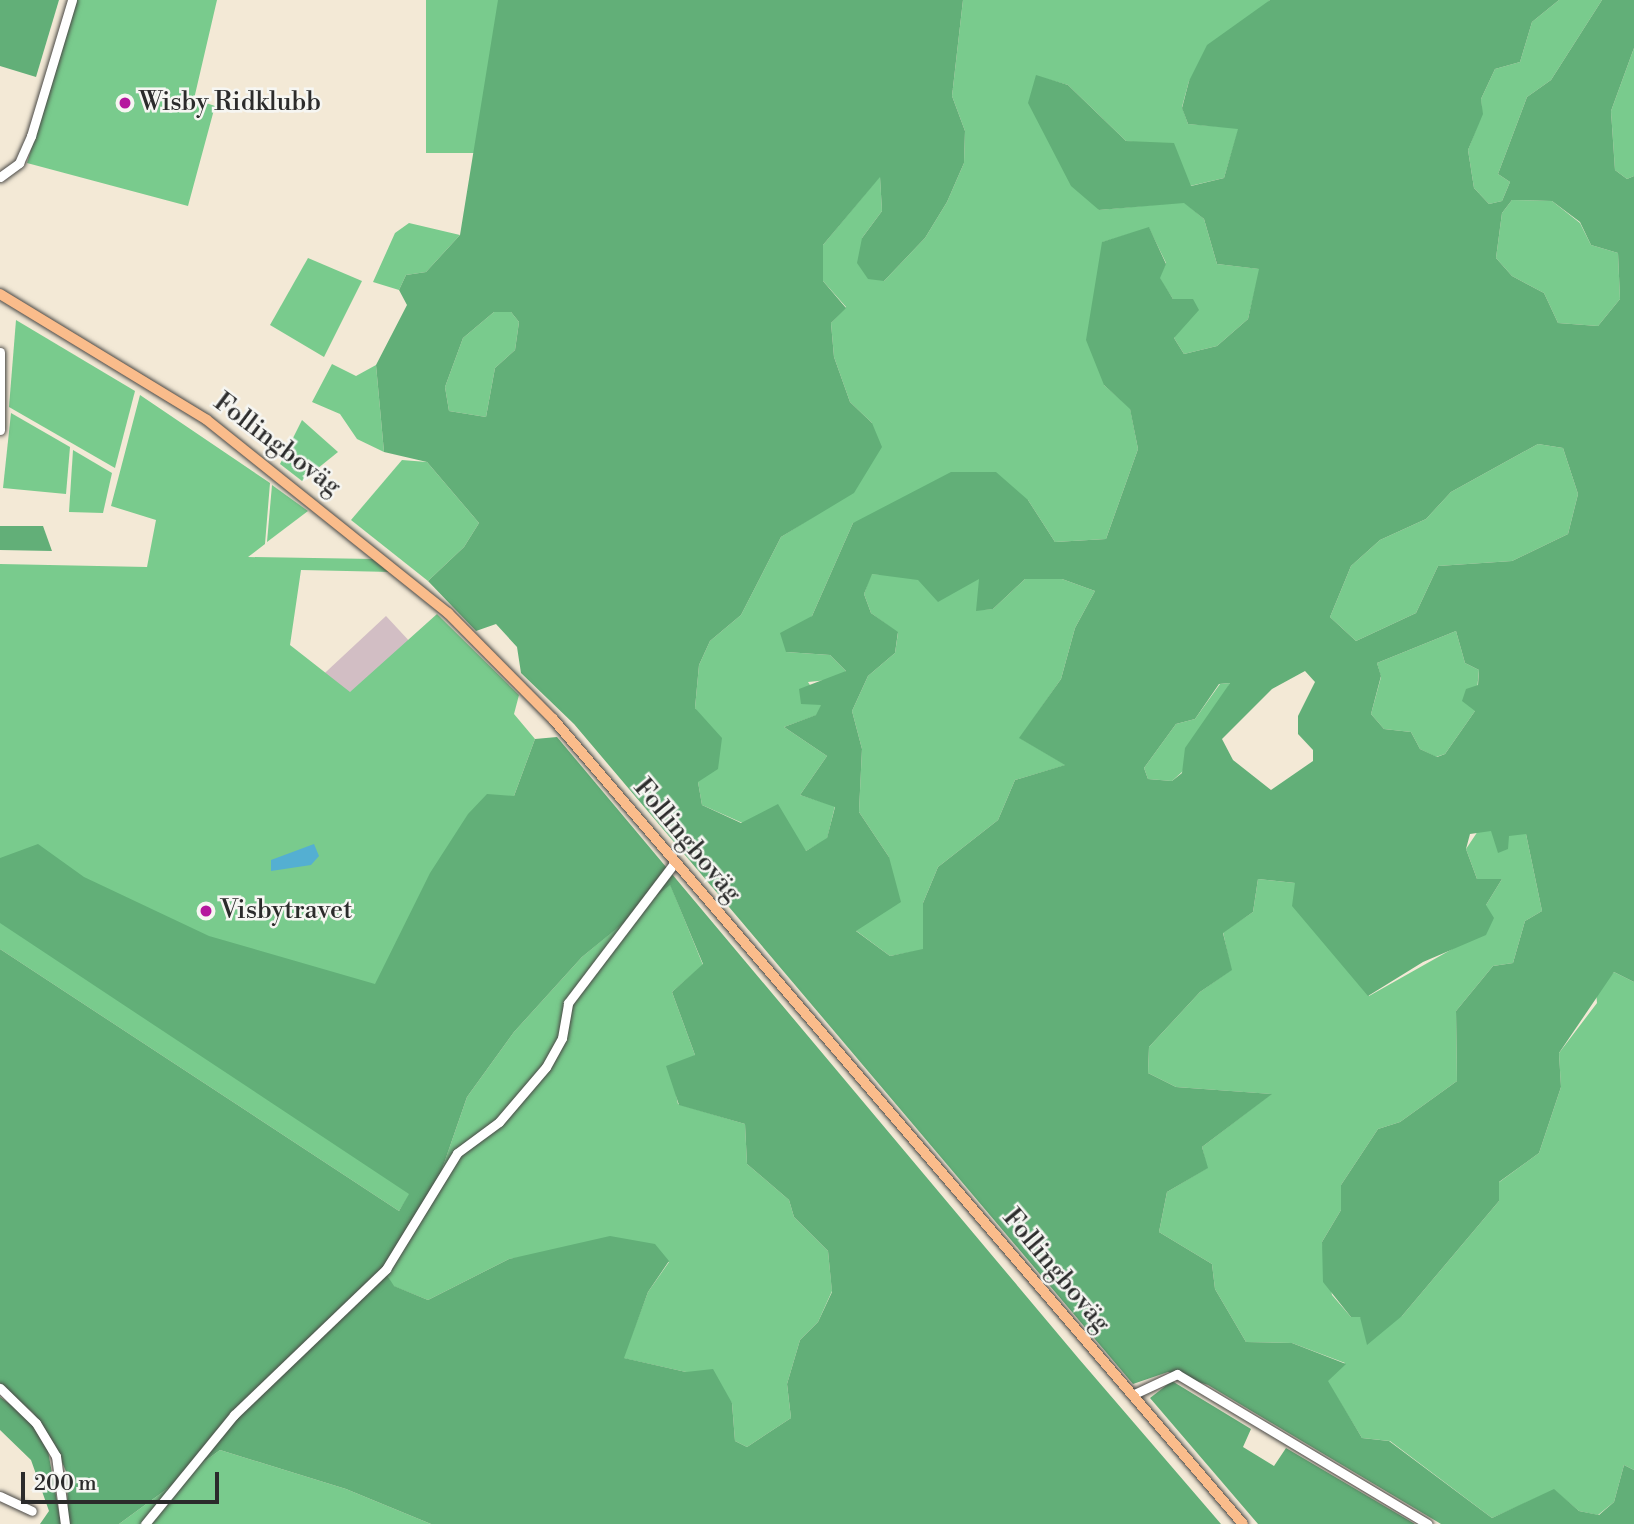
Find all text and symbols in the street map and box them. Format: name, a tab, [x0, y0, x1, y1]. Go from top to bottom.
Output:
place label: Wisby Ridklubb	[139, 87, 321, 119]
marker: Wisby Ridklubb	[117, 95, 133, 111]
street label: Follingboväg	[207, 387, 347, 503]
street label: Follingboväg	[626, 773, 748, 909]
place label: Visbytravet	[220, 895, 352, 927]
marker: Visbytravet	[198, 903, 214, 919]
street label: Follingboväg	[995, 1203, 1117, 1339]
scale bar	[24, 1458, 222, 1502]
text: 200 m	[34, 1471, 97, 1497]

